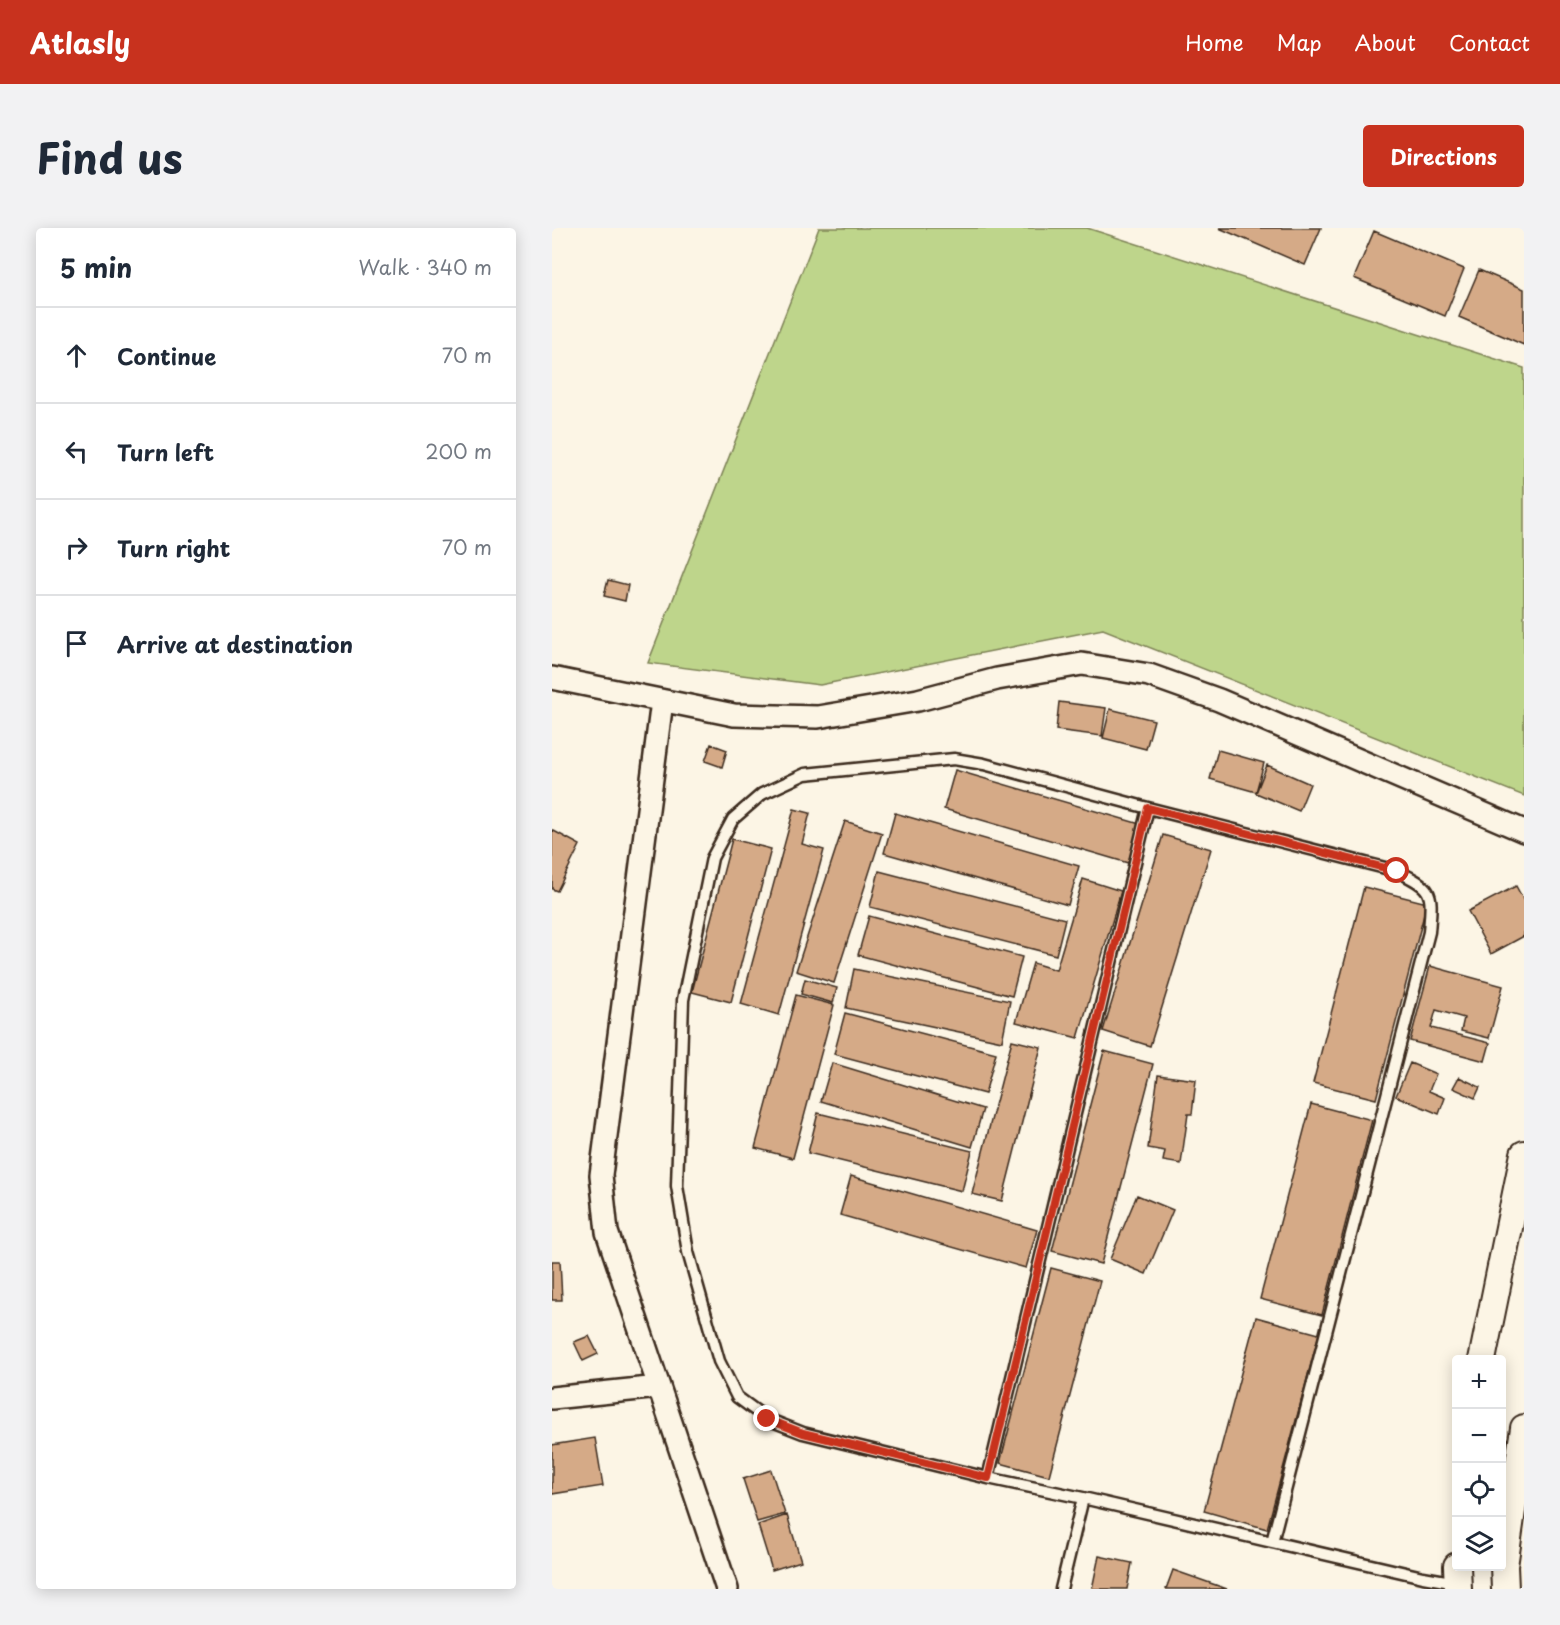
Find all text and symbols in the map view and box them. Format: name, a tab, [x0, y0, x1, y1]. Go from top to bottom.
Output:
text: Atlasly	[30, 21, 130, 64]
text: Home	[1185, 26, 1244, 58]
text: Map	[1277, 26, 1322, 58]
text: About	[1355, 26, 1416, 58]
text: Contact	[1449, 26, 1530, 58]
text: Find us	[36, 125, 183, 188]
button: Directions	[1363, 125, 1524, 187]
text: 5 min	[60, 248, 132, 287]
text: Walk · 340 m	[359, 252, 492, 282]
icon: ahead	[60, 339, 93, 372]
text: Continue	[117, 339, 216, 372]
text: 70 m	[442, 340, 492, 370]
icon: left	[60, 435, 93, 468]
text: Turn left	[117, 435, 214, 468]
text: 200 m	[425, 436, 492, 466]
icon: right	[60, 531, 93, 564]
text: Turn right	[117, 531, 230, 564]
text: 70 m	[442, 532, 492, 562]
icon: arrive	[60, 627, 93, 660]
text: Arrive at destination	[117, 627, 353, 660]
route start	[1383, 857, 1409, 883]
map controls	[1452, 1355, 1506, 1571]
button: +	[1452, 1355, 1506, 1409]
route end	[753, 1405, 779, 1431]
button: −	[1452, 1409, 1506, 1463]
button: locate	[1452, 1463, 1506, 1517]
button: layers	[1452, 1517, 1506, 1571]

